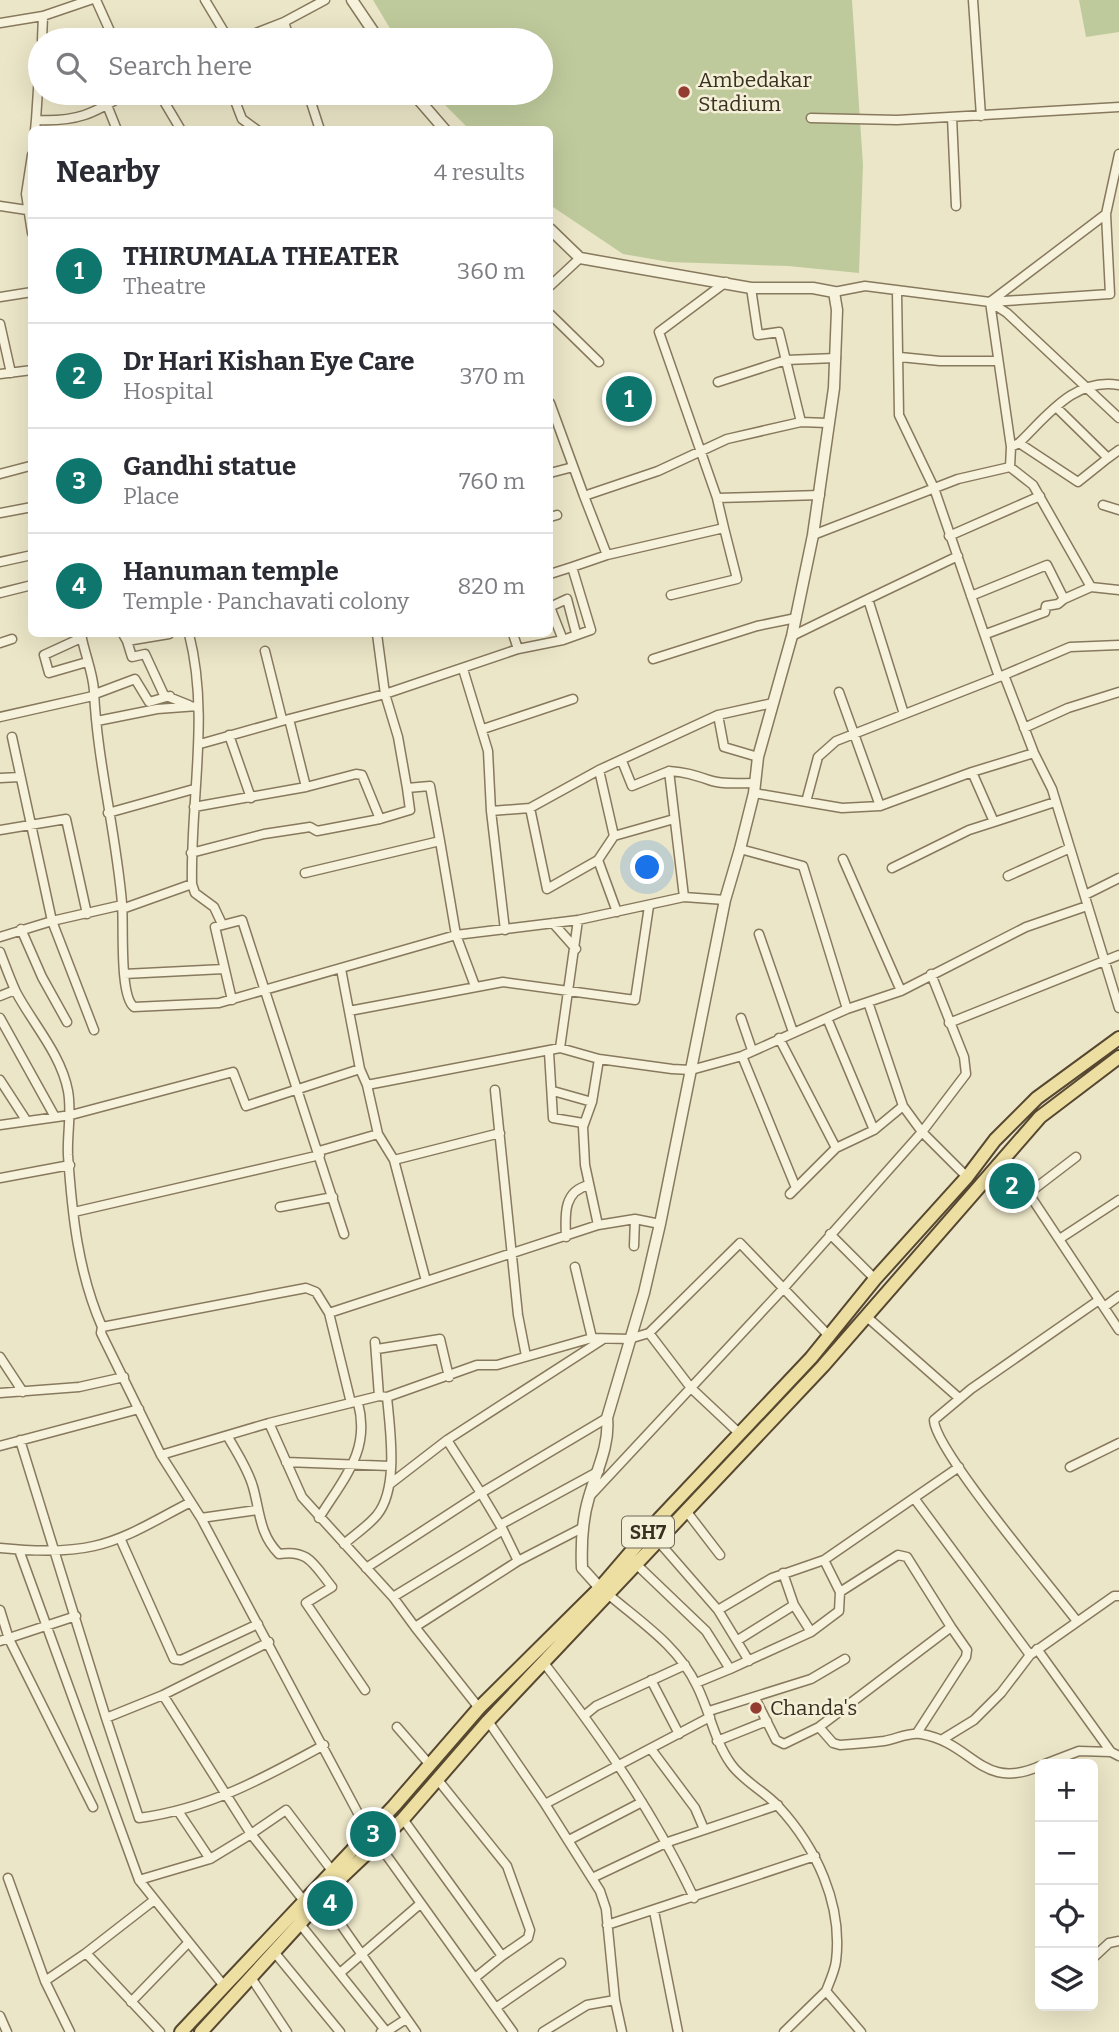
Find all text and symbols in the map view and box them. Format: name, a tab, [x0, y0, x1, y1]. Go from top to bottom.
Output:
search box	[28, 28, 553, 105]
icon: search	[52, 48, 90, 86]
text: Search here	[108, 51, 252, 82]
place label: Ambedakar Stadium	[698, 67, 812, 117]
marker: Ambedakar Stadium	[676, 84, 692, 100]
text: Nearby	[56, 154, 160, 190]
text: 4 results	[434, 158, 525, 186]
text: THIRUMALA THEATER	[123, 241, 399, 272]
text: 1	[74, 257, 84, 285]
text: 360 m	[457, 257, 525, 285]
text: Theatre	[123, 272, 206, 300]
text: Dr Hari Kishan Eye Care	[123, 346, 415, 377]
text: 2	[73, 362, 85, 390]
text: 370 m	[459, 362, 525, 390]
pin: 1	[606, 373, 652, 425]
text: Hospital	[123, 377, 213, 405]
text: Gandhi statue	[123, 451, 296, 482]
text: 3	[72, 467, 86, 495]
text: 760 m	[459, 467, 525, 495]
text: Place	[123, 482, 179, 510]
text: Hanuman temple	[123, 556, 339, 587]
text: 4	[72, 572, 86, 600]
text: 820 m	[457, 572, 525, 600]
text: Temple · Panchavati colony	[123, 587, 409, 615]
your location	[630, 850, 664, 884]
pin: 2	[989, 1160, 1035, 1212]
road number: SH7	[622, 1516, 674, 1548]
place label: Chanda's	[770, 1695, 857, 1721]
marker: Chanda's	[748, 1700, 764, 1716]
map controls	[1035, 1759, 1098, 2011]
button: +	[1035, 1759, 1098, 1822]
pin: 3	[350, 1808, 396, 1860]
button: −	[1035, 1822, 1098, 1885]
pin: 4	[307, 1877, 353, 1929]
button: locate	[1035, 1885, 1098, 1948]
button: layers	[1035, 1948, 1098, 2011]

